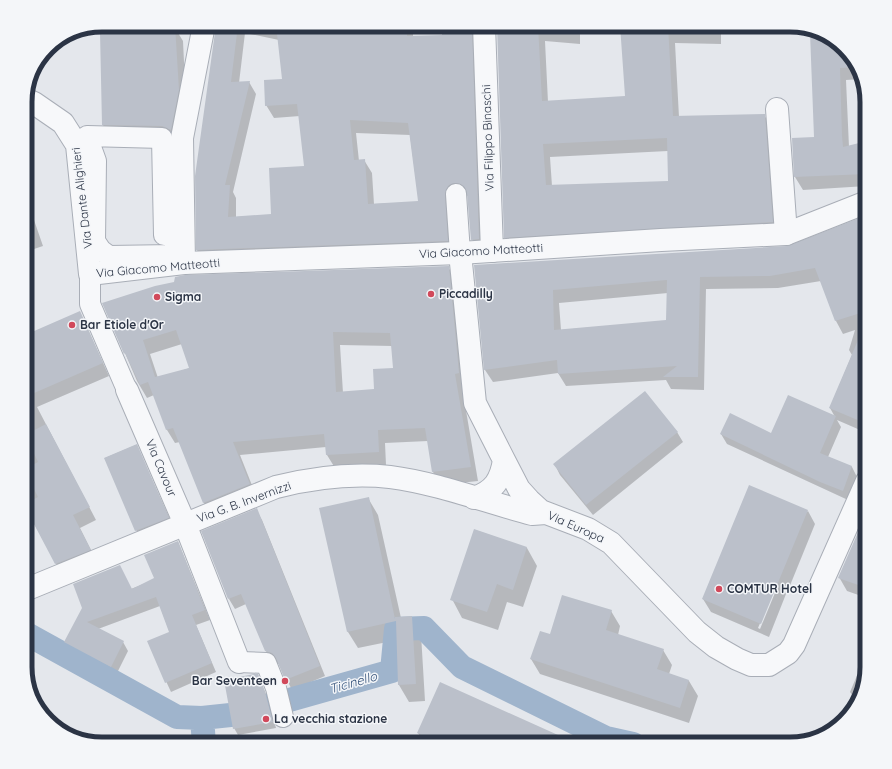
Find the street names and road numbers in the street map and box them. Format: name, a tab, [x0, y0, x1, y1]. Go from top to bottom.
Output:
street label: Via Filippo Binaschi	[478, 84, 497, 192]
street label: Via Dante Alighieri	[68, 147, 95, 250]
street label: Via Giacomo Matteotti	[419, 240, 543, 261]
street label: Via Giacomo Matteotti	[95, 255, 220, 280]
street label: Via Cavour	[143, 437, 180, 499]
street label: Via G. B. Invernizzi	[195, 478, 293, 526]
street label: Via Europa	[545, 507, 607, 546]

